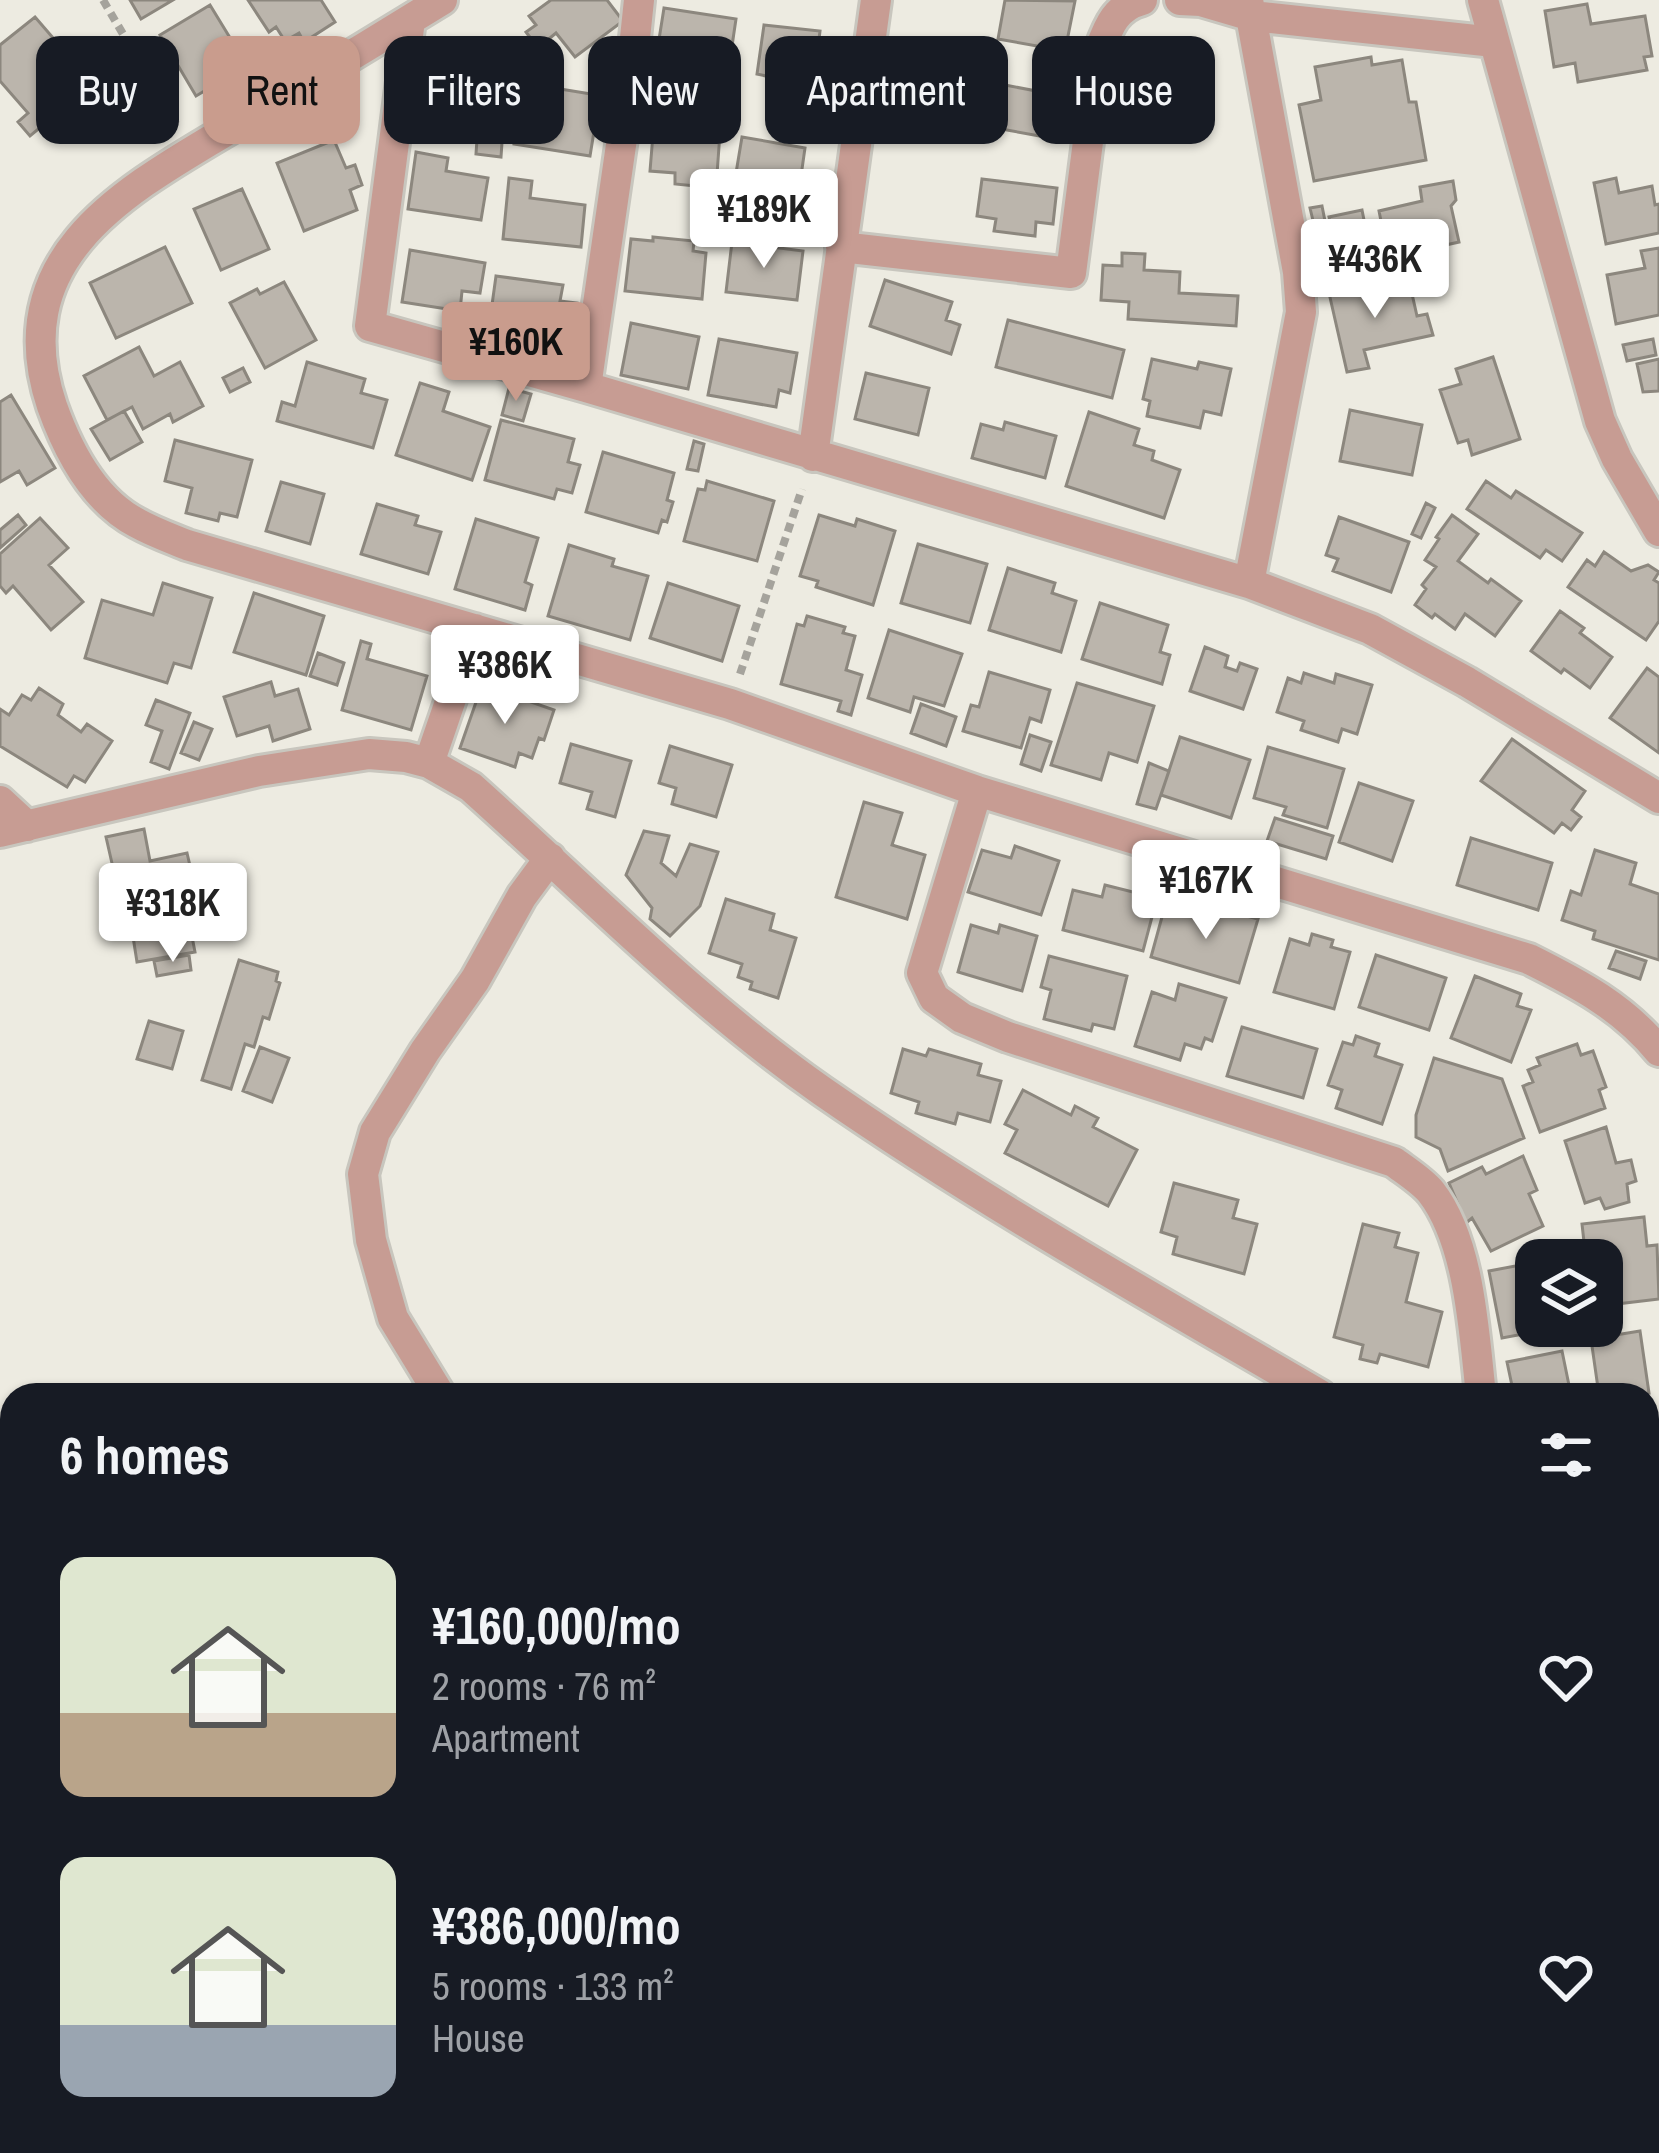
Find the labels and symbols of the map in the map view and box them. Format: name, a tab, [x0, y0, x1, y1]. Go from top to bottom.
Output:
pin: ¥189K	[680, 169, 848, 271]
pin: ¥436K	[1291, 219, 1459, 321]
pin: ¥160K	[432, 302, 600, 404]
pin: ¥386K	[421, 625, 589, 727]
pin: ¥167K	[1122, 840, 1290, 942]
pin: ¥318K	[89, 863, 257, 965]

